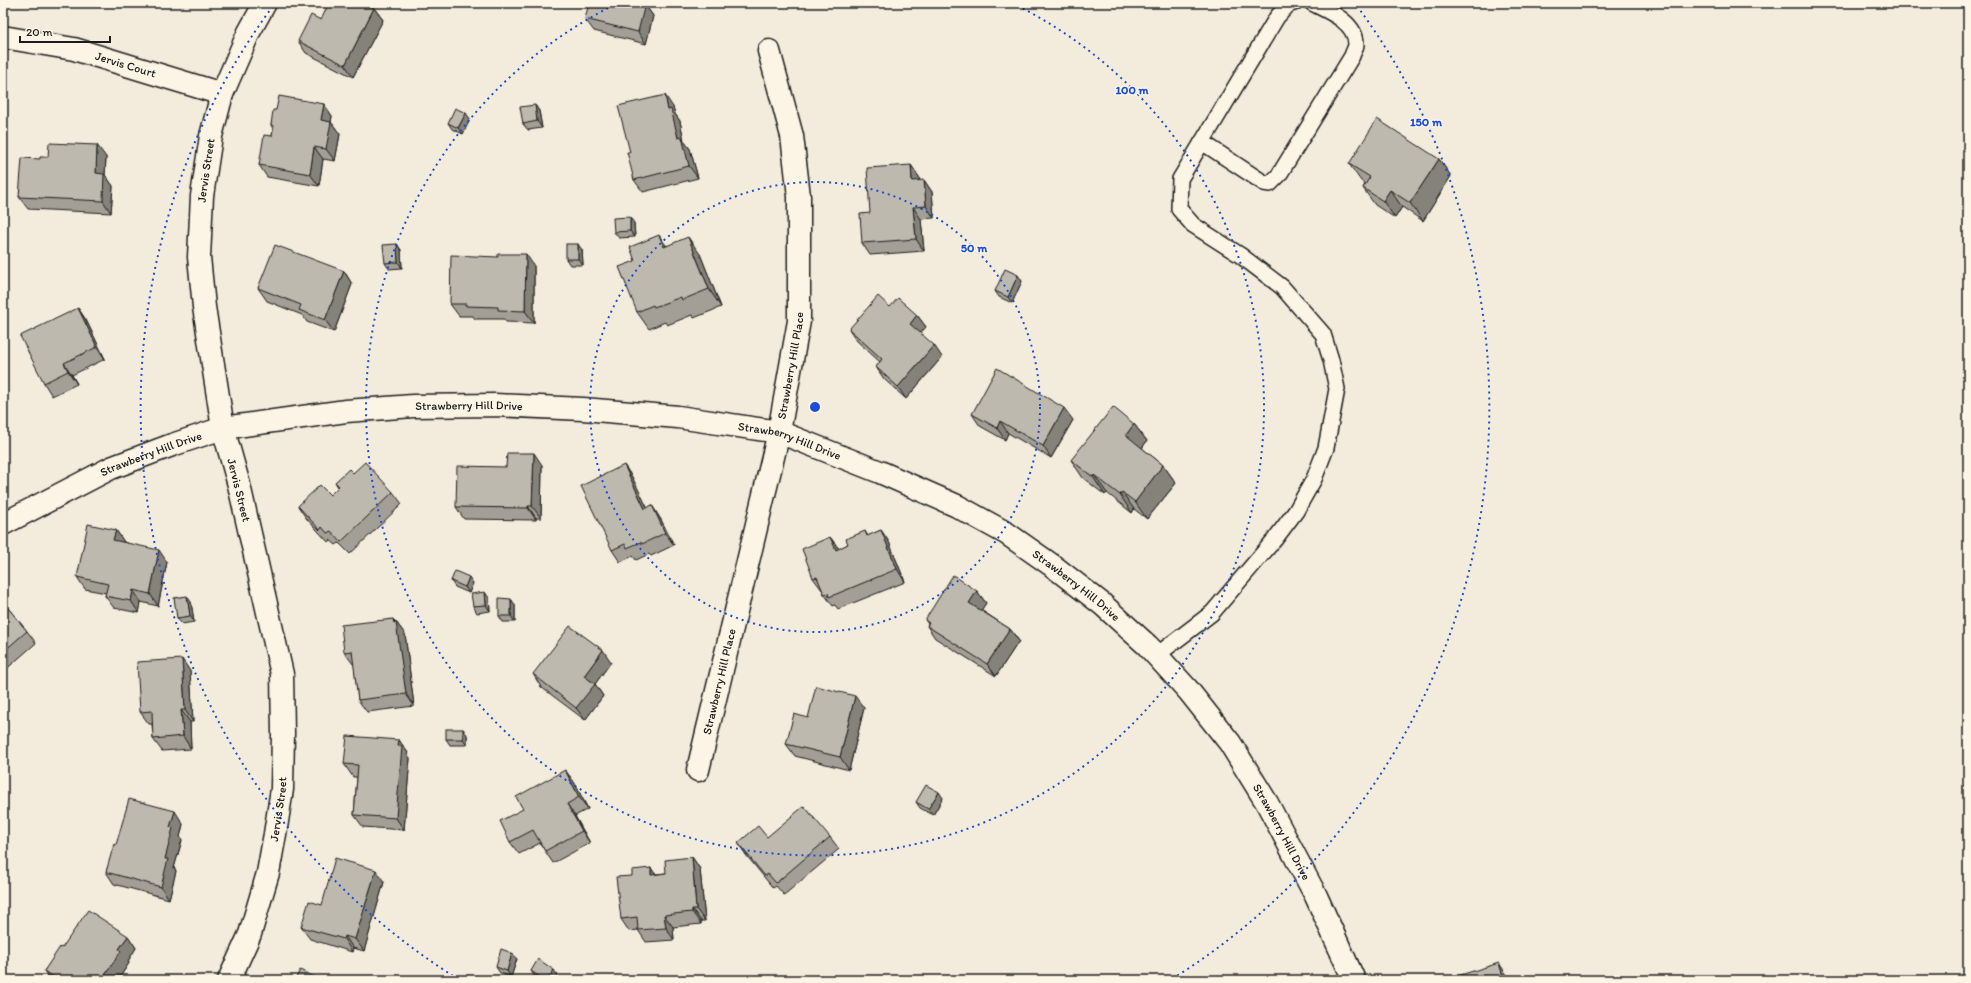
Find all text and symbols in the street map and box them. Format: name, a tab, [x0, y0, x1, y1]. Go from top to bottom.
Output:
scale bar	[20, 18, 110, 44]
text: 20 m	[26, 25, 53, 39]
street label: Jervis Court	[94, 49, 158, 81]
text: 100 m	[1115, 83, 1149, 97]
text: 150 m	[1410, 115, 1443, 129]
street label: Jervis Street	[195, 137, 218, 203]
text: 50 m	[961, 241, 988, 255]
street label: Strawberry Hill Place	[774, 312, 806, 420]
street label: Strawberry Hill Drive	[415, 398, 523, 413]
centre of rings	[808, 400, 822, 414]
street label: Strawberry Hill Drive	[737, 419, 843, 463]
street label: Strawberry Hill Drive	[98, 429, 204, 479]
street label: Jervis Street	[224, 457, 254, 524]
street label: Strawberry Hill Drive	[1030, 547, 1123, 624]
street label: Strawberry Hill Place	[700, 627, 739, 736]
street label: Jervis Street	[267, 776, 289, 842]
street label: Strawberry Hill Drive	[1250, 781, 1313, 883]

